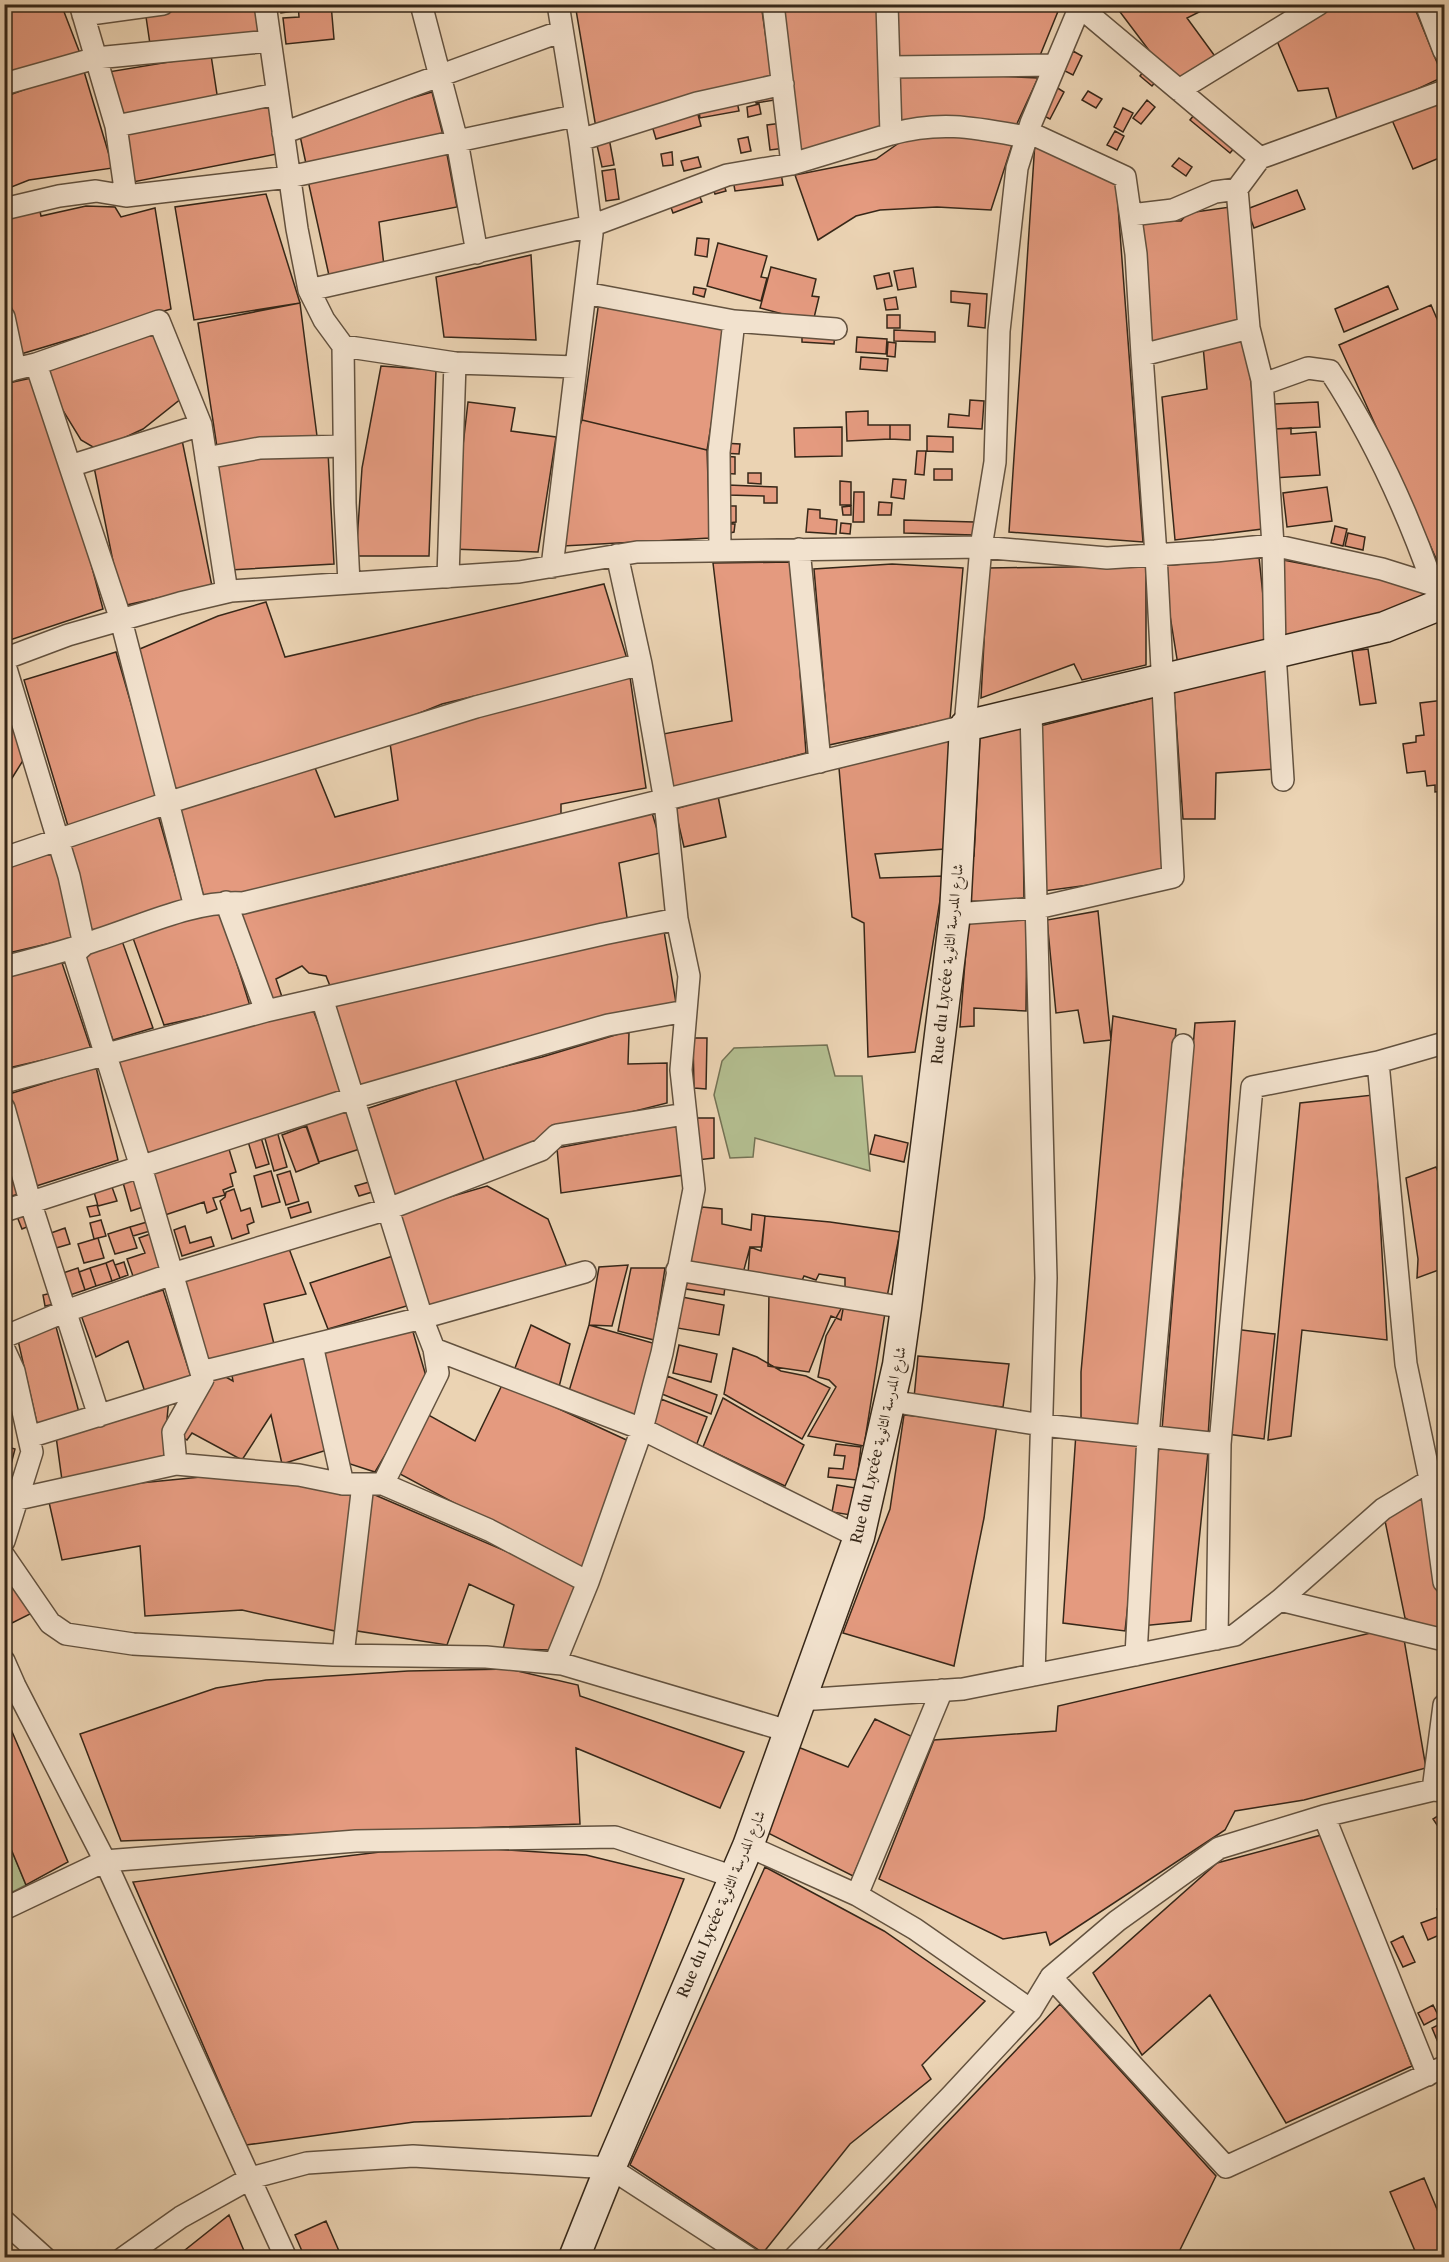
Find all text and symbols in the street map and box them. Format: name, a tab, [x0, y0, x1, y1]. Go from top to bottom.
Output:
street label: Rue du Lycée شارع المدرسة الثانوية	[927, 863, 971, 1066]
street label: Rue du Lycée شارع المدرسة الثانوية	[846, 1345, 914, 1546]
street label: Rue du Lycée شارع المدرسة الثانوية	[673, 1807, 773, 2002]

